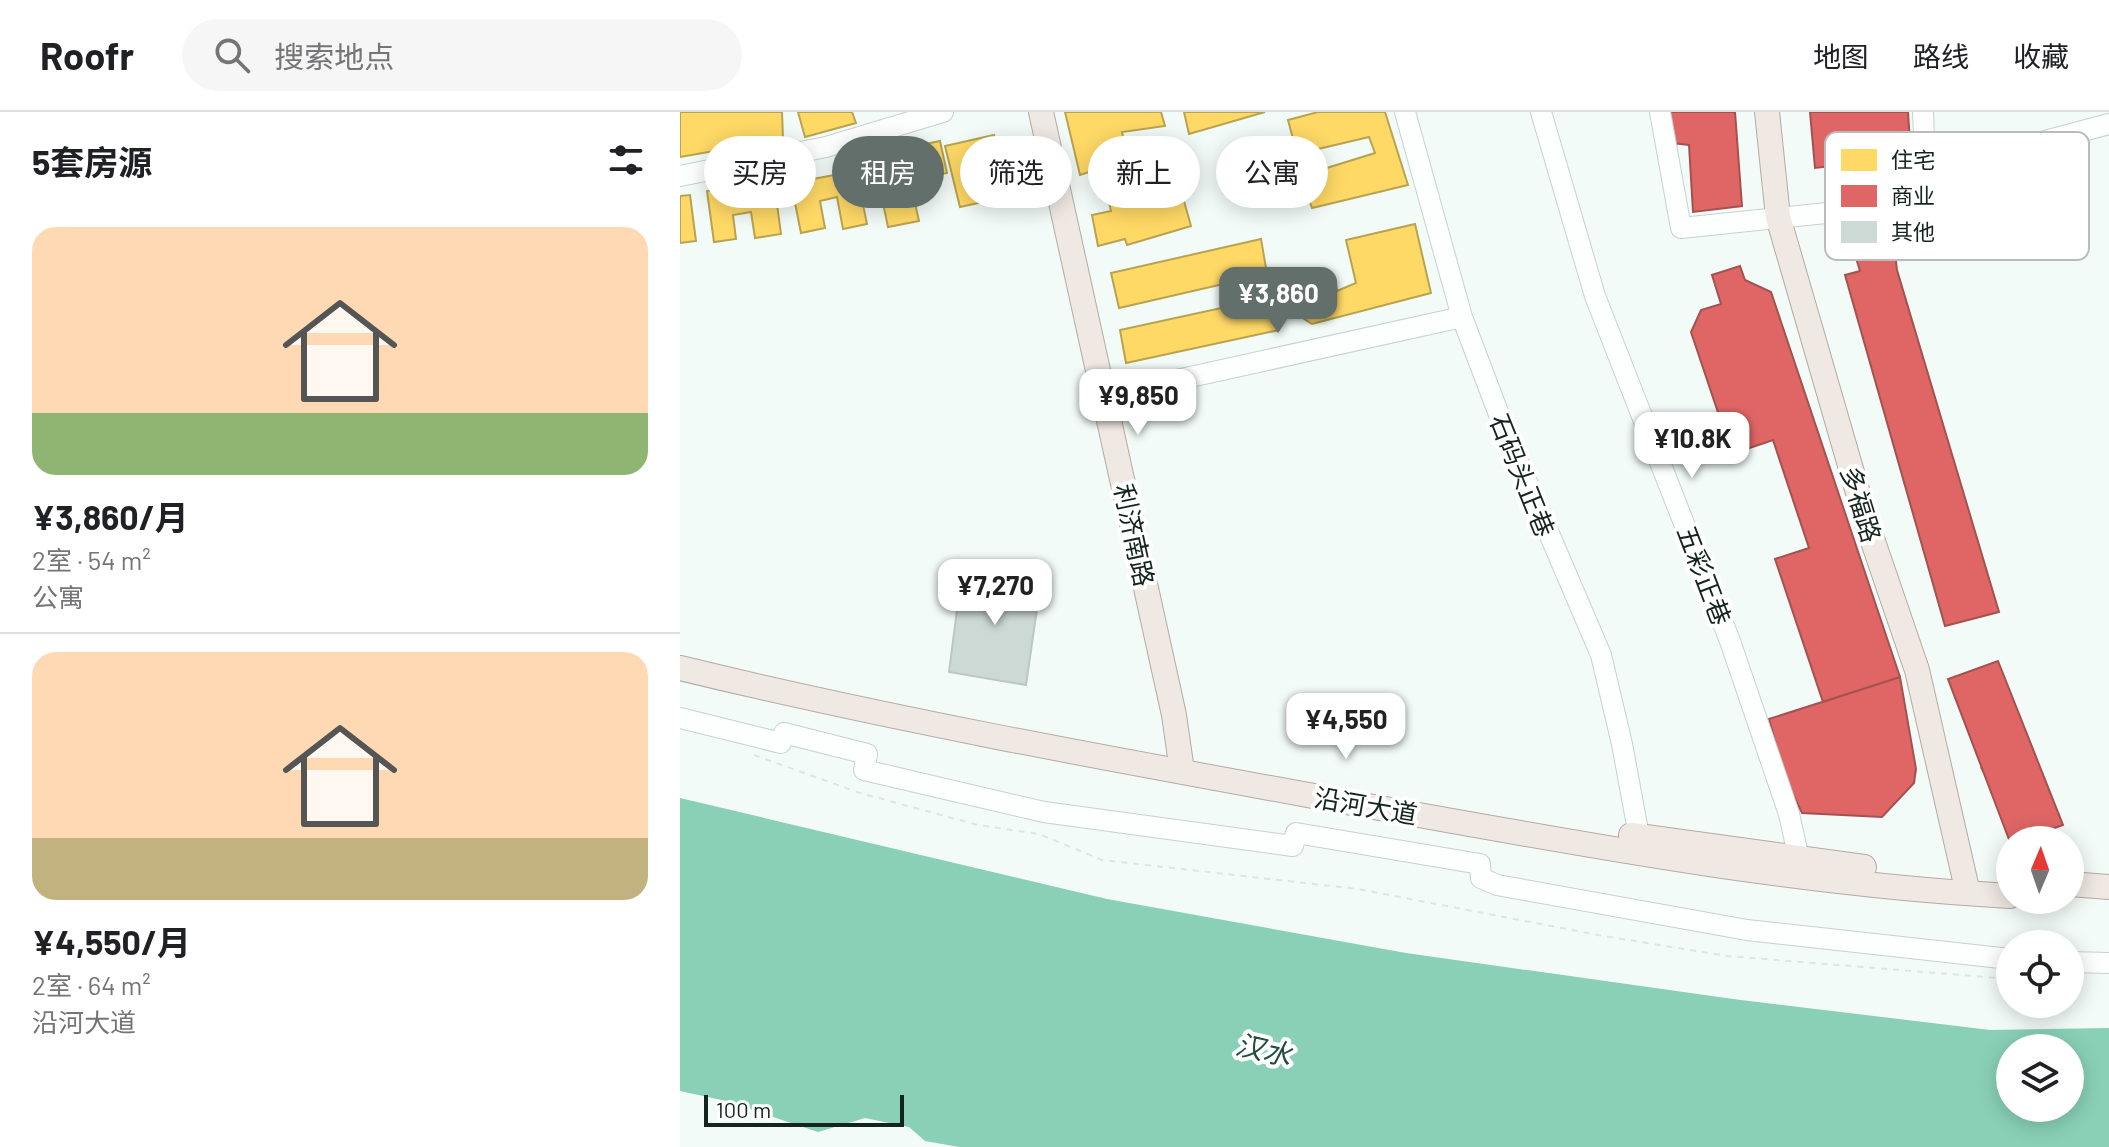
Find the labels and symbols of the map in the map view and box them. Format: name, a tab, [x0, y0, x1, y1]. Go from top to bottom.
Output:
legend	[1825, 132, 2089, 260]
text: 住宅	[1891, 146, 1935, 172]
text: 商业	[1891, 182, 1935, 208]
text: 其他	[1891, 218, 1935, 244]
pin: ¥3,860	[1213, 267, 1343, 335]
pin: ¥9,850	[1073, 369, 1203, 437]
street label: 石码头正巷	[1484, 409, 1562, 541]
pin: ¥10.8K	[1627, 412, 1757, 480]
street label: 多福路	[1836, 462, 1888, 546]
street label: 利济南路	[1109, 481, 1161, 589]
street label: 五彩正巷	[1672, 521, 1738, 629]
pin: ¥7,270	[930, 559, 1060, 627]
pin: ¥4,550	[1281, 693, 1411, 761]
street label: 沿河大道	[1312, 781, 1420, 829]
north arrow	[1996, 826, 2084, 914]
water label: 汉水	[1233, 1026, 1297, 1072]
scale bar	[704, 1091, 904, 1127]

